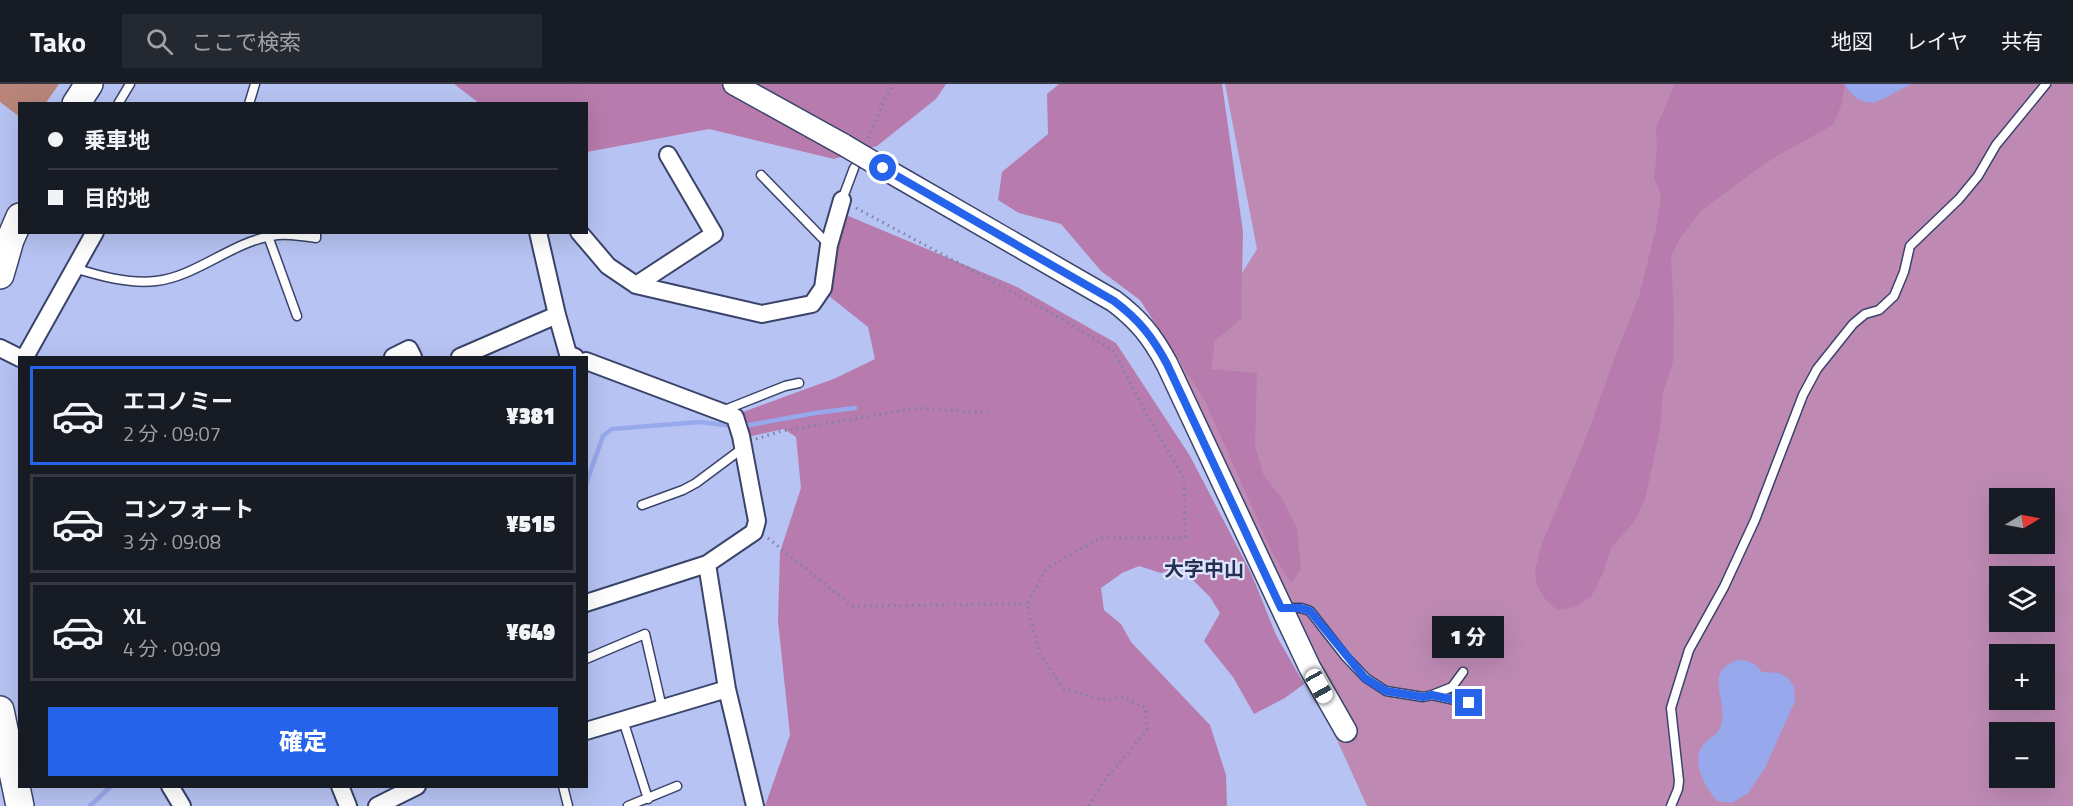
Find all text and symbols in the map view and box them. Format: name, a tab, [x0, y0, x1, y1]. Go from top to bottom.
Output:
search box	[122, 14, 542, 68]
text: Tako	[30, 20, 86, 63]
icon: search	[143, 25, 176, 58]
text: ここで検索	[191, 25, 301, 59]
text: 地図	[1831, 25, 1873, 57]
text: レイヤ	[1906, 25, 1968, 57]
text: 共有	[2001, 25, 2043, 57]
text: 乗車地	[84, 123, 150, 157]
route start	[869, 154, 896, 181]
text: 目的地	[84, 181, 150, 215]
text: エコノミー	[123, 384, 233, 418]
icon: car	[51, 389, 105, 443]
text: ¥381	[506, 399, 555, 433]
text: 2 分 · 09:07	[123, 418, 221, 449]
north arrow	[1989, 488, 2055, 554]
map controls	[1989, 488, 2055, 788]
text: コンフォート	[123, 492, 254, 526]
icon: car	[51, 497, 105, 551]
text: ¥515	[506, 507, 555, 541]
text: 3 分 · 09:08	[123, 526, 221, 557]
district label: 大字中山	[1164, 553, 1244, 584]
button: layers	[1989, 566, 2055, 632]
text: XL	[123, 599, 146, 633]
icon: car	[51, 605, 105, 659]
text: ¥649	[506, 615, 555, 649]
callout: 1 分	[1433, 616, 1505, 658]
text: 1 分	[1450, 621, 1486, 652]
text: 4 分 · 09:09	[123, 633, 221, 664]
button: +	[1989, 644, 2055, 710]
car	[1302, 666, 1336, 706]
route end	[1455, 689, 1482, 716]
button: 確定	[48, 707, 558, 776]
button: −	[1989, 722, 2055, 788]

